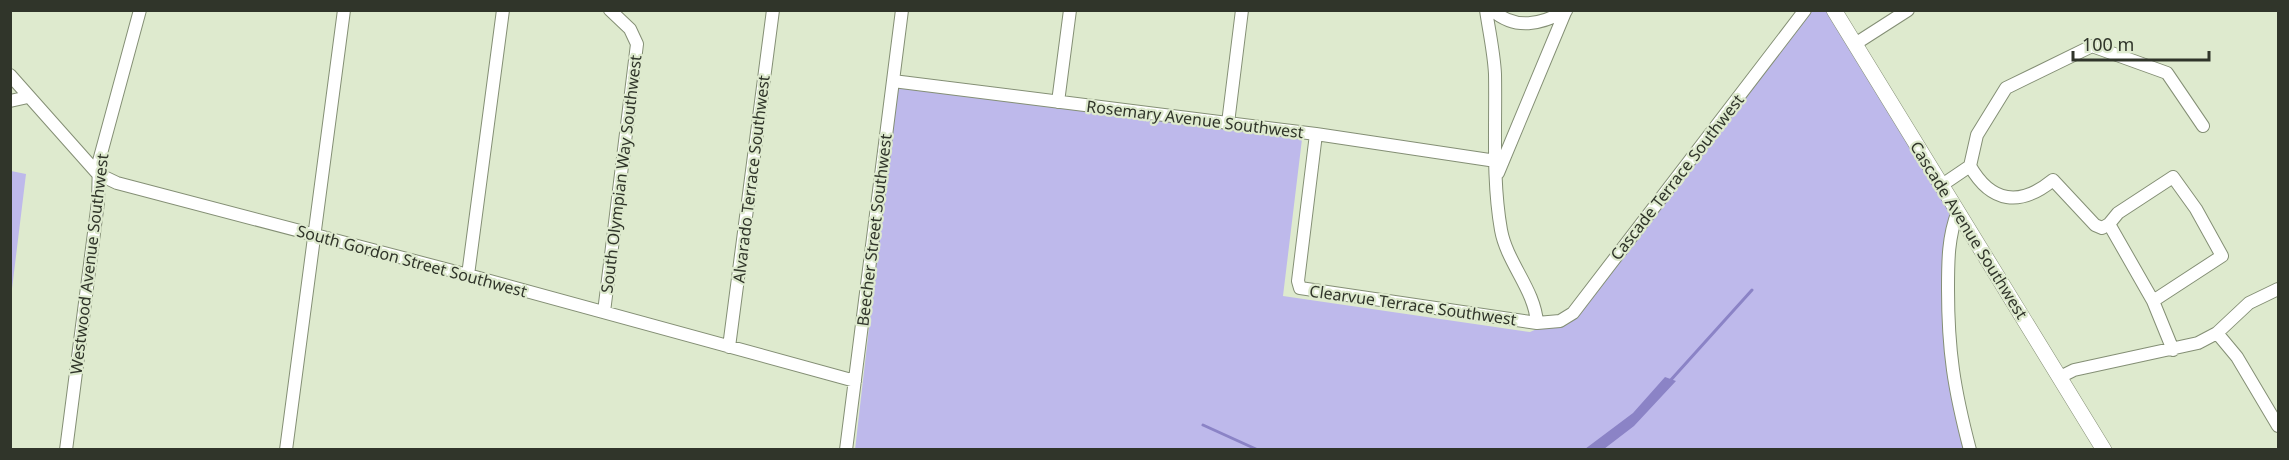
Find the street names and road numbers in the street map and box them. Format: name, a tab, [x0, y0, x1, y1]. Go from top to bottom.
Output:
street label: South Olympian Way Southwest	[595, 53, 647, 294]
street label: Alvarado Terrace Southwest	[727, 74, 775, 284]
street label: Cascade Terrace Southwest	[1605, 89, 1749, 265]
street label: Rosemary Avenue Southwest	[1085, 95, 1305, 143]
street label: Beecher Street Southwest	[851, 132, 897, 327]
street label: Cascade Avenue Southwest	[1905, 137, 2033, 323]
street label: Westwood Avenue Southwest	[65, 152, 113, 376]
street label: South Gordon Street Southwest	[295, 220, 530, 302]
street label: Clearvue Terrace Southwest	[1308, 280, 1518, 330]

